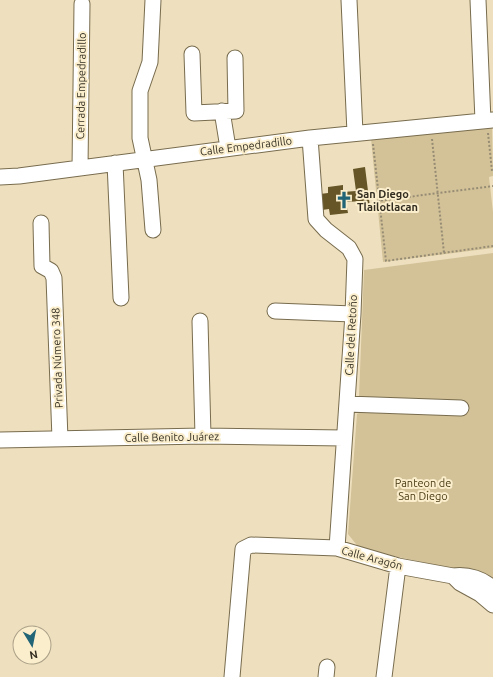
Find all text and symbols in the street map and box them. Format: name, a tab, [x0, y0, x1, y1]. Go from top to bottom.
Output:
street label: Cerrada Empedradillo	[74, 32, 88, 140]
street label: Calle Empedradillo	[199, 134, 293, 158]
place label: San Diego Tlailotlacan	[357, 188, 418, 213]
church icon: San Diego Tlailotlacan	[334, 190, 354, 210]
street label: Calle del Retoño	[343, 294, 359, 376]
street label: Privada Número 348	[49, 308, 65, 408]
street label: Calle Benito Juárez	[125, 430, 219, 444]
park label: Panteon de San Diego	[395, 477, 451, 502]
street label: Calle Aragón	[340, 544, 404, 572]
north arrow	[12, 625, 52, 665]
text: N	[29, 648, 39, 661]

